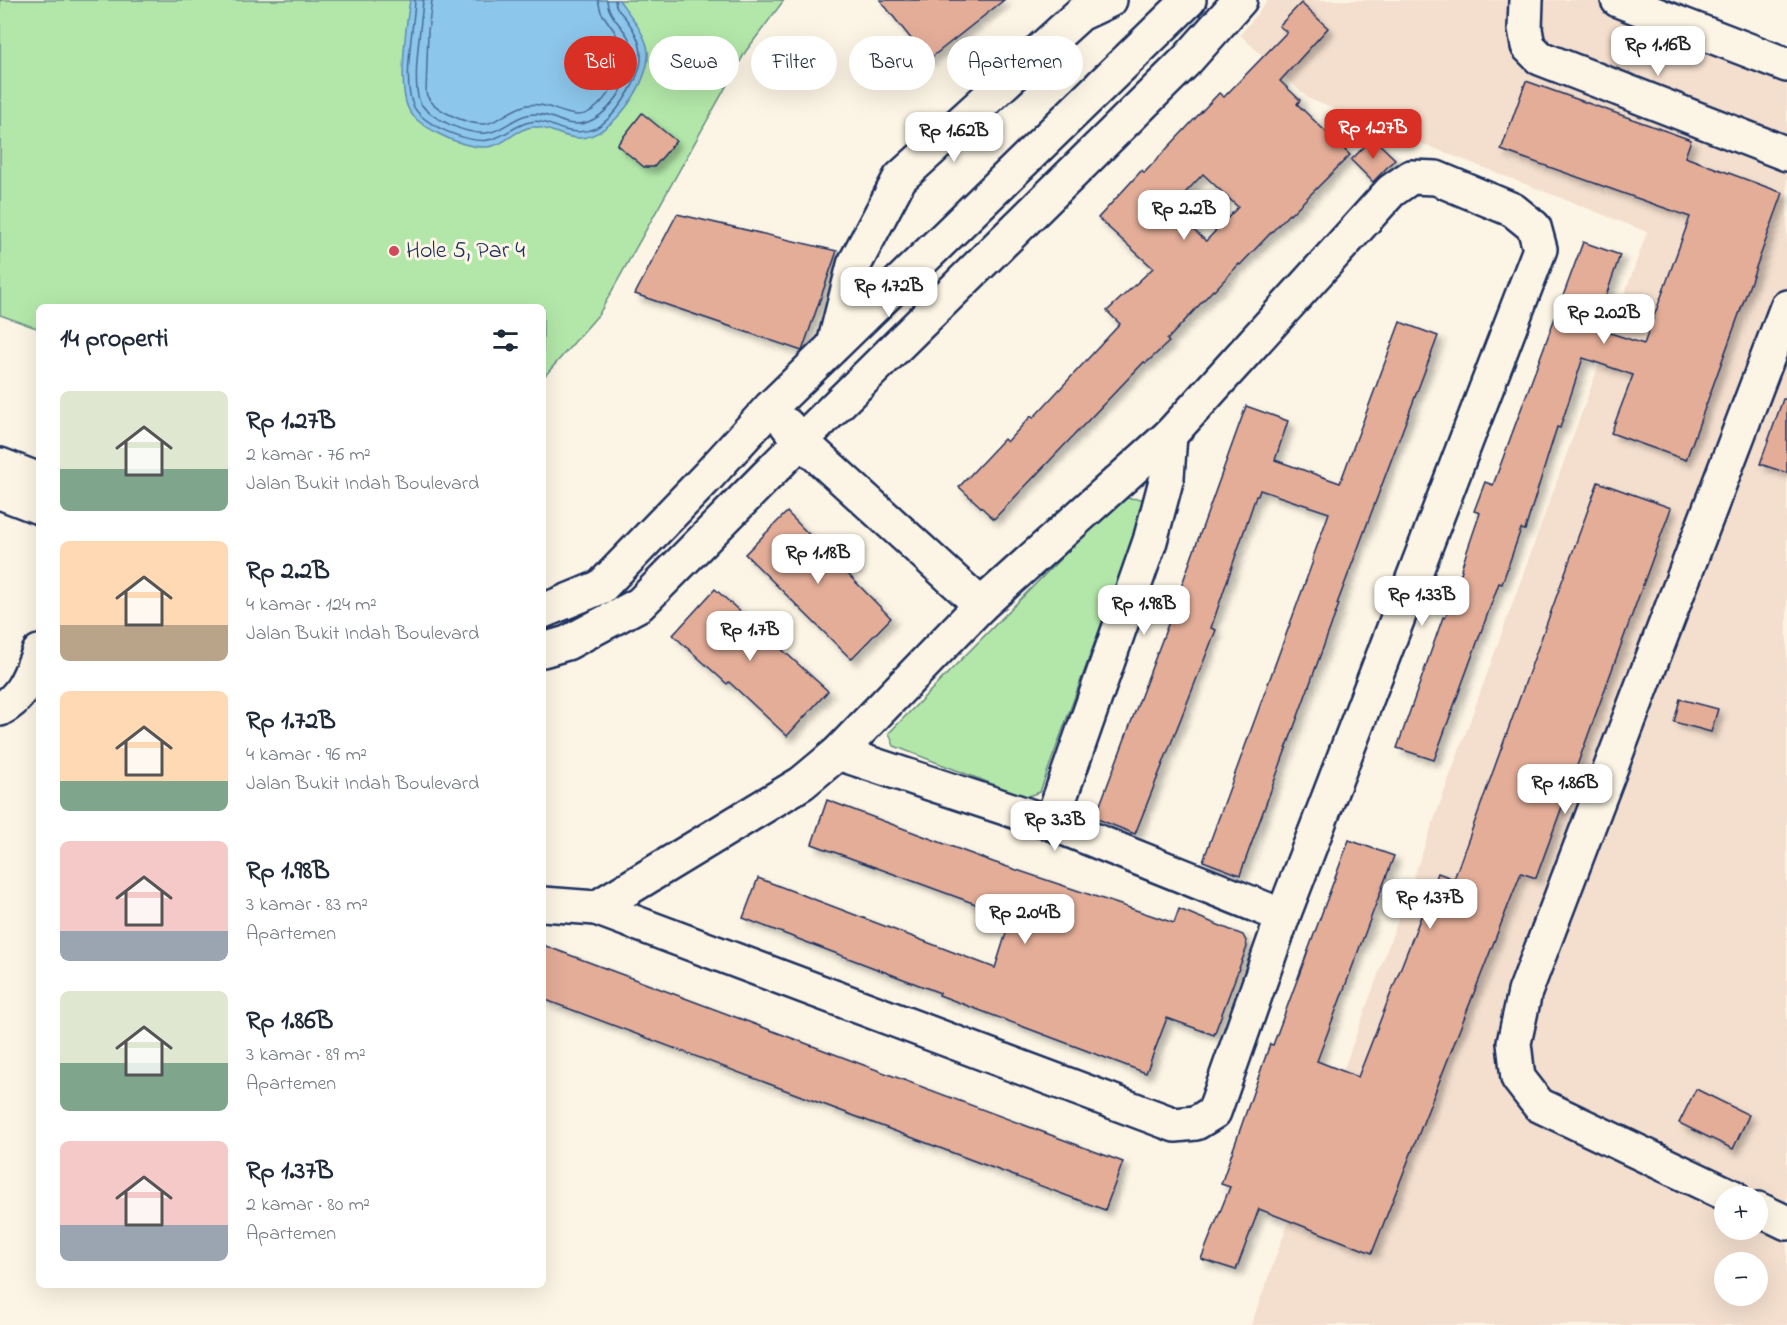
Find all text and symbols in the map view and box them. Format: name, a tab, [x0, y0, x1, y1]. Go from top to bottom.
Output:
pin: Rp 1.16B	[1596, 26, 1720, 77]
text: Rp 1.16B	[1625, 31, 1691, 60]
chip: Beli	[564, 36, 637, 90]
chip: Sewa	[649, 36, 739, 90]
chip: Filter	[751, 36, 837, 90]
chip: Baru	[849, 36, 935, 90]
chip: Apartemen	[947, 36, 1083, 90]
pin: Rp 1.27B	[1311, 109, 1435, 160]
pin: Rp 1.62B	[892, 112, 1016, 163]
text: Rp 1.27B	[1338, 114, 1408, 143]
text: Rp 1.62B	[919, 117, 989, 146]
pin: Rp 2.2B	[1129, 190, 1239, 241]
text: Rp 2.2B	[1152, 195, 1216, 224]
place label: Hole 5, Par 4	[406, 234, 525, 269]
marker: Hole 5, Par 4	[387, 244, 401, 258]
pin: Rp 1.72B	[827, 267, 951, 318]
text: Rp 1.72B	[854, 272, 924, 301]
pin: Rp 2.02B	[1542, 294, 1666, 345]
text: Rp 2.02B	[1568, 299, 1641, 328]
text: 14 properti	[60, 321, 168, 359]
icon: filters	[489, 324, 522, 357]
text: Rp 1.27B	[246, 403, 336, 441]
icon: home	[108, 415, 180, 487]
text: 2 kamar · 76 m²	[246, 441, 371, 470]
text: Jalan Bukit Indah Boulevard	[246, 470, 479, 499]
pin: Rp 1.18B	[756, 534, 880, 585]
text: Rp 1.18B	[786, 539, 850, 568]
text: Rp 2.2B	[246, 553, 330, 591]
icon: home	[108, 565, 180, 637]
pin: Rp 1.33B	[1360, 576, 1484, 627]
text: Rp 1.33B	[1388, 581, 1456, 610]
pin: Rp 1.98B	[1082, 585, 1206, 636]
text: Rp 1.98B	[1112, 590, 1176, 619]
text: 4 kamar · 124 m²	[246, 591, 377, 620]
pin: Rp 1.7B	[695, 611, 805, 662]
text: Rp 1.7B	[720, 616, 780, 645]
text: Jalan Bukit Indah Boulevard	[246, 620, 479, 649]
text: Rp 1.72B	[246, 703, 336, 741]
icon: home	[108, 715, 180, 787]
text: 4 kamar · 96 m²	[246, 741, 367, 770]
pin: Rp 1.86B	[1503, 764, 1627, 815]
text: Rp 1.86B	[1531, 769, 1599, 798]
text: Jalan Bukit Indah Boulevard	[246, 770, 479, 799]
pin: Rp 3.3B	[1000, 801, 1110, 852]
text: Rp 3.3B	[1025, 806, 1086, 835]
text: Rp 1.98B	[246, 853, 330, 891]
icon: home	[108, 865, 180, 937]
pin: Rp 1.37B	[1368, 879, 1492, 930]
text: Rp 1.37B	[1396, 884, 1464, 913]
text: 3 kamar · 83 m²	[246, 891, 368, 920]
pin: Rp 2.04B	[963, 894, 1087, 945]
text: Rp 2.04B	[989, 899, 1061, 928]
text: Apartemen	[246, 920, 336, 949]
text: Rp 1.86B	[246, 1003, 333, 1041]
icon: home	[108, 1015, 180, 1087]
text: 3 kamar · 89 m²	[246, 1041, 366, 1070]
text: Apartemen	[246, 1070, 336, 1099]
text: Rp 1.37B	[246, 1153, 334, 1191]
icon: home	[108, 1165, 180, 1237]
map controls	[1714, 1186, 1768, 1306]
button: +	[1714, 1186, 1768, 1240]
text: 2 kamar · 80 m²	[246, 1191, 370, 1220]
text: Apartemen	[246, 1220, 336, 1249]
button: −	[1714, 1252, 1768, 1306]

